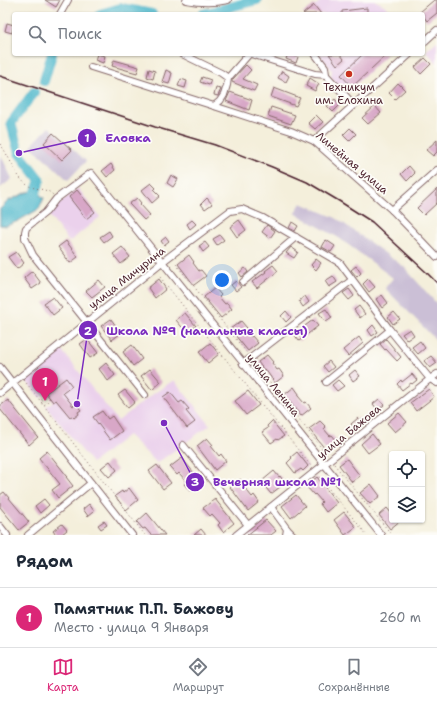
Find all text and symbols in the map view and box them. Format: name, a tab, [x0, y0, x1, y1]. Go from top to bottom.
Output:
search box	[12, 12, 425, 56]
icon: search	[26, 23, 48, 45]
text: Поиск	[58, 24, 102, 44]
marker: Техникум им. Елохина	[344, 69, 354, 79]
place label: Техникум им. Елохина	[315, 80, 383, 108]
callout: Еловка	[77, 126, 159, 150]
street label: Линейная улица	[313, 128, 392, 198]
text: 1	[84, 130, 90, 146]
text: Еловка	[105, 130, 152, 146]
street label: улица Мичурина	[86, 243, 169, 313]
your location	[212, 270, 232, 290]
callout: Школа №9 (начальные классы)	[78, 318, 316, 342]
text: 2	[84, 323, 93, 339]
text: Школа №9 (начальные классы)	[106, 323, 308, 339]
street label: улица Ленина	[243, 350, 303, 420]
pin: 1	[32, 368, 58, 401]
street label: улица Бажова	[314, 401, 384, 463]
map controls	[389, 451, 425, 523]
button: locate	[389, 451, 425, 487]
callout: Вечерняя школа №1	[185, 470, 349, 494]
text: 3	[191, 474, 199, 490]
text: Вечерняя школа №1	[213, 474, 341, 490]
button: layers	[389, 487, 425, 523]
text: Рядом	[16, 550, 73, 572]
text: Памятник П.П. Бажову	[54, 599, 234, 619]
text: 1	[26, 609, 32, 626]
text: 260 m	[379, 609, 421, 626]
text: Место · улица 9 Января	[54, 619, 209, 636]
tab: Карта	[47, 656, 79, 695]
tab: Маршрут	[173, 656, 224, 695]
tab: Сохранённые	[318, 656, 390, 695]

